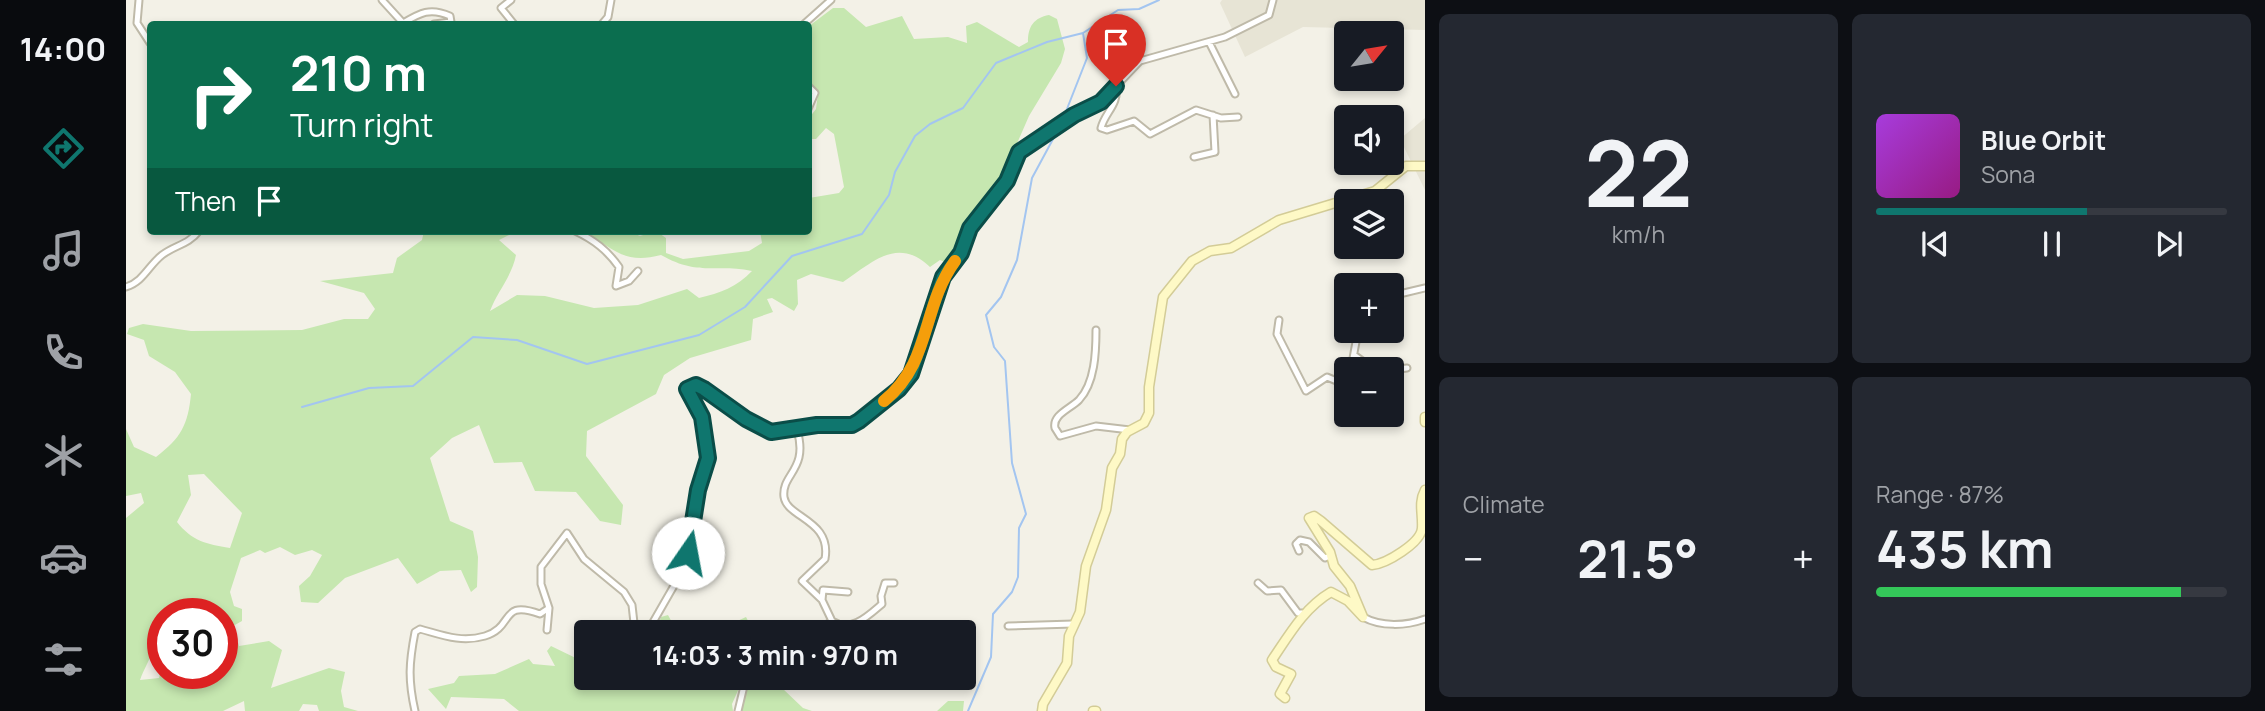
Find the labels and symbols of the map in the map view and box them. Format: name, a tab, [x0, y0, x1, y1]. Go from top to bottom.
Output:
pin	[1086, 14, 1146, 86]
north arrow	[1334, 21, 1404, 91]
position arrow	[651, 516, 725, 590]
speed limit sign: 30	[147, 598, 238, 689]

